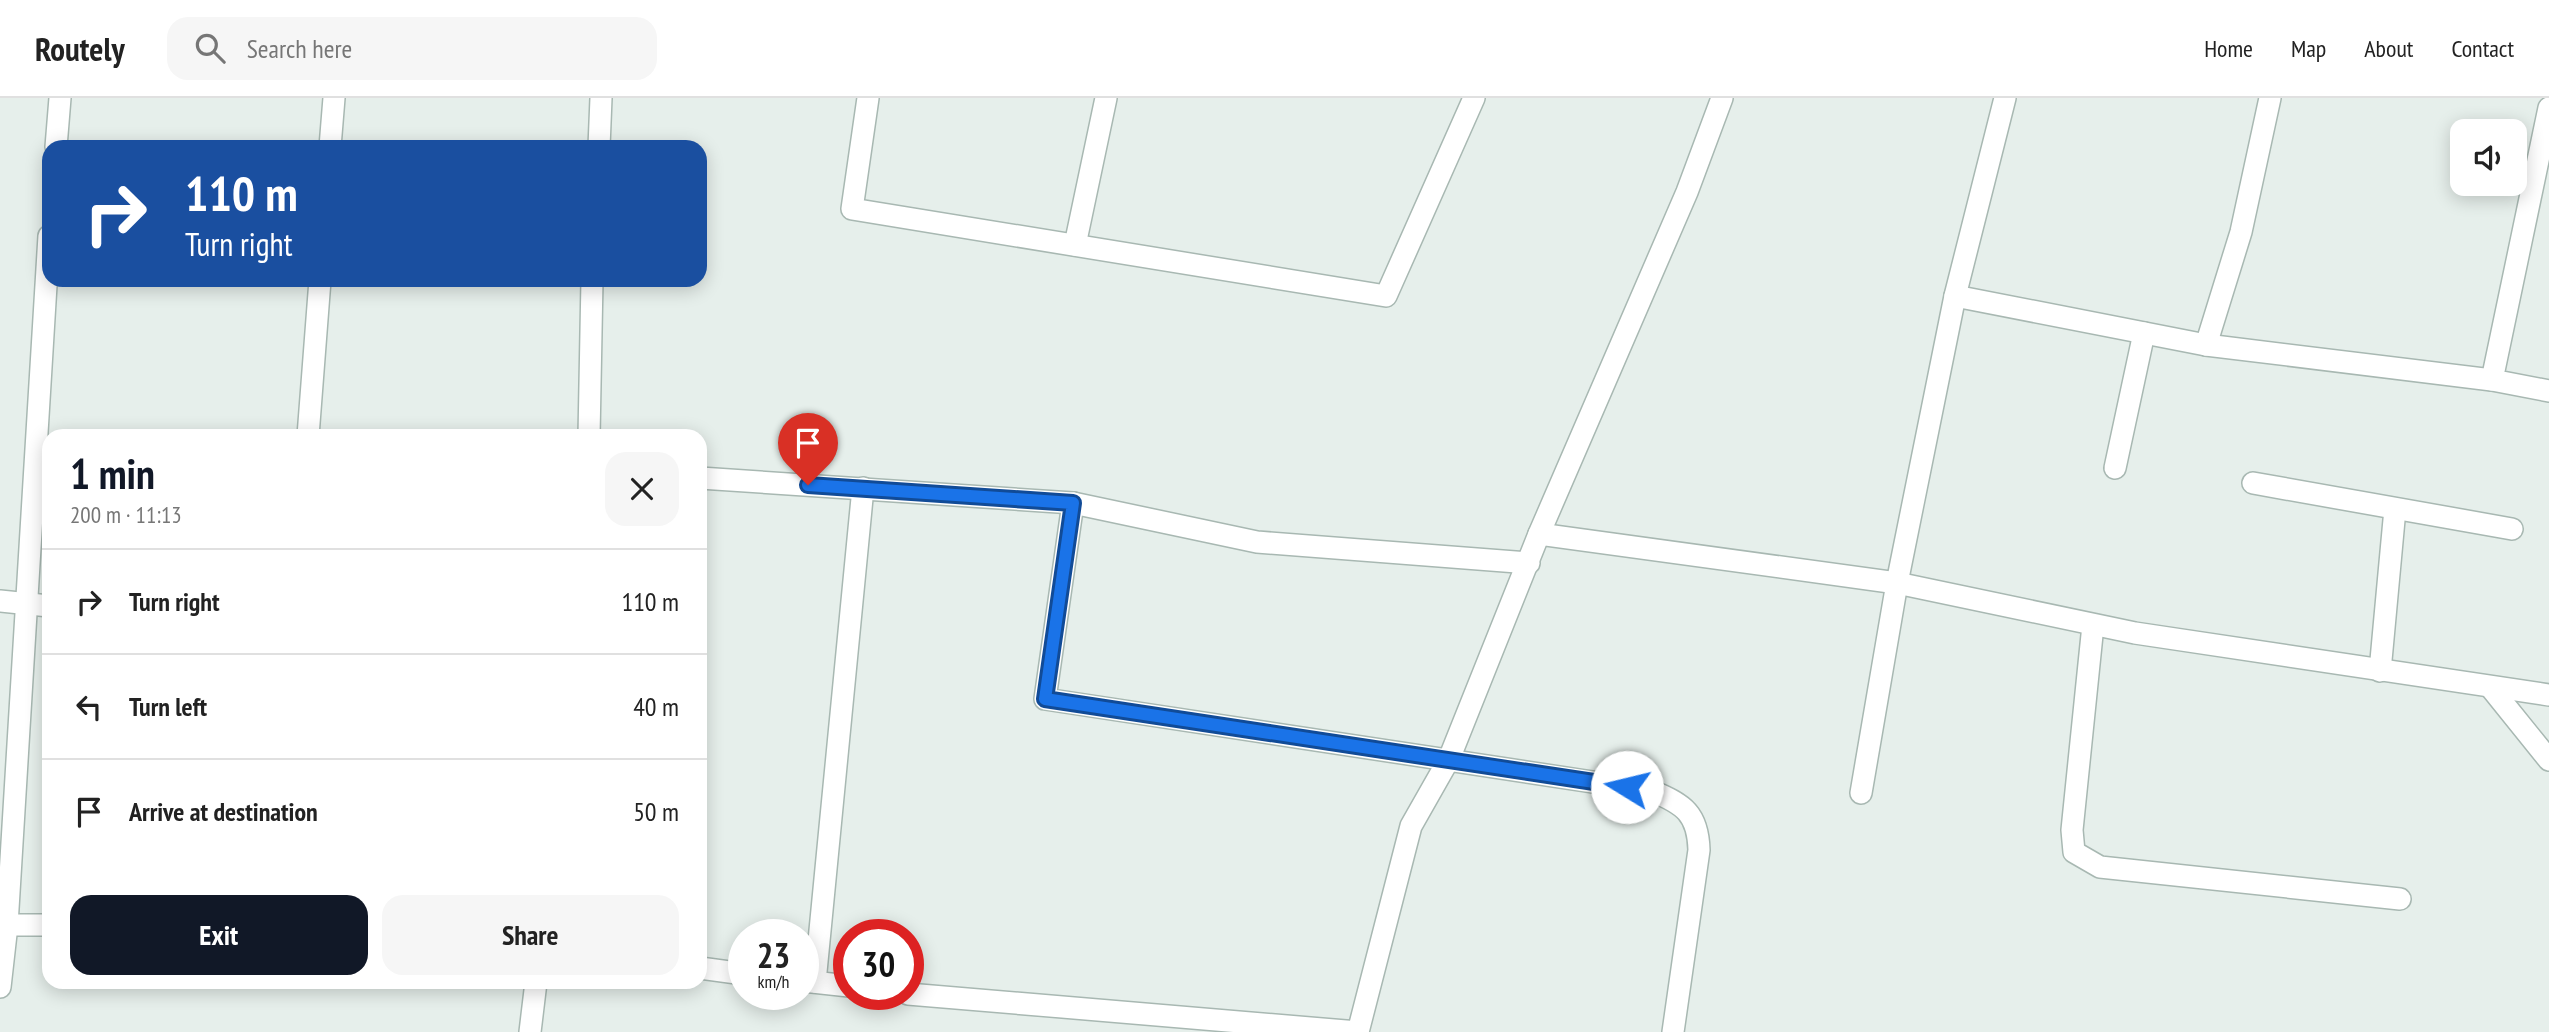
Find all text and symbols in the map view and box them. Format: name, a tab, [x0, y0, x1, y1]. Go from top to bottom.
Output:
search box	[167, 17, 657, 80]
text: Routely	[35, 27, 125, 70]
icon: search	[191, 29, 229, 67]
text: Search here	[247, 32, 352, 65]
text: Home	[2204, 33, 2253, 64]
text: Map	[2291, 33, 2326, 64]
text: About	[2364, 33, 2413, 64]
text: Contact	[2451, 33, 2514, 64]
map controls	[2450, 119, 2527, 196]
button: sound	[2450, 119, 2527, 196]
text: 110 m	[185, 161, 298, 225]
icon: right	[70, 168, 161, 259]
text: Turn right	[185, 223, 293, 265]
pin	[778, 413, 838, 485]
icon: arrive	[789, 424, 827, 462]
text: 1 min	[70, 446, 155, 501]
button: close	[605, 452, 679, 526]
text: 200 m · 11:13	[70, 500, 182, 529]
icon: right	[70, 583, 108, 621]
text: Turn right	[129, 585, 220, 618]
text: 110 m	[621, 585, 679, 618]
icon: left	[70, 688, 108, 726]
text: Turn left	[129, 690, 207, 723]
text: 40 m	[633, 690, 679, 723]
position arrow	[1590, 750, 1664, 824]
icon: arrive	[70, 793, 108, 831]
text: Arrive at destination	[129, 795, 318, 828]
text: 50 m	[633, 795, 679, 828]
button: Exit	[70, 895, 368, 975]
button: Share	[382, 895, 679, 975]
speed limit sign: 30	[833, 919, 924, 1010]
text: 23	[757, 932, 790, 978]
text: km/h	[758, 970, 789, 993]

